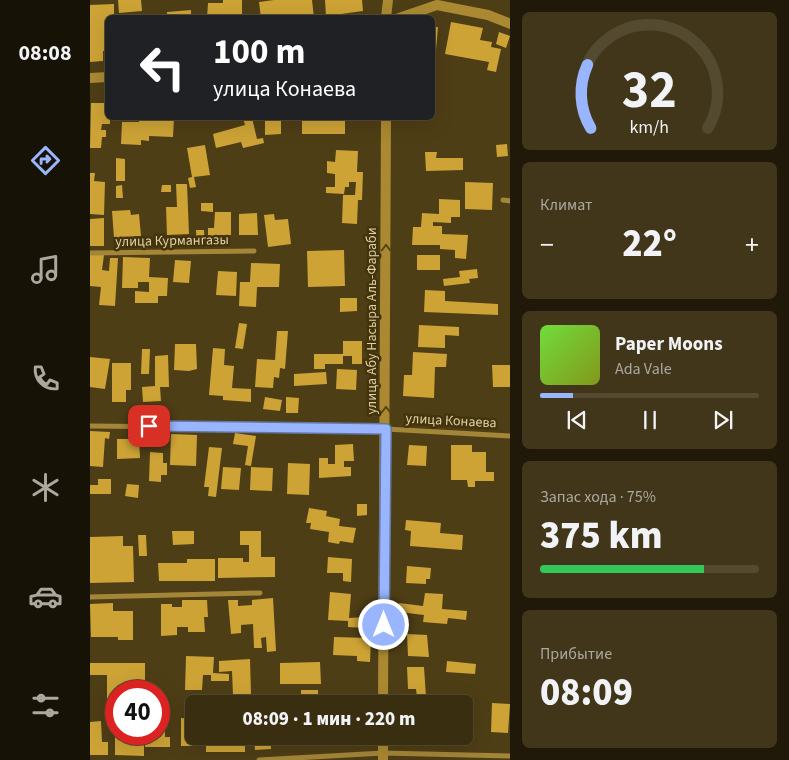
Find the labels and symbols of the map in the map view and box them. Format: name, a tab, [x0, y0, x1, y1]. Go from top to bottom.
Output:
street label: улица Абу Насыра Аль-Фараби	[362, 227, 382, 415]
street label: улица Курмангазы	[115, 230, 229, 252]
one-way arrow	[381, 243, 391, 251]
pin	[128, 405, 170, 447]
one-way arrow	[381, 406, 391, 414]
street label: улица Конаева	[405, 409, 497, 433]
position arrow	[357, 598, 409, 650]
speed limit sign: 40	[105, 680, 170, 745]

